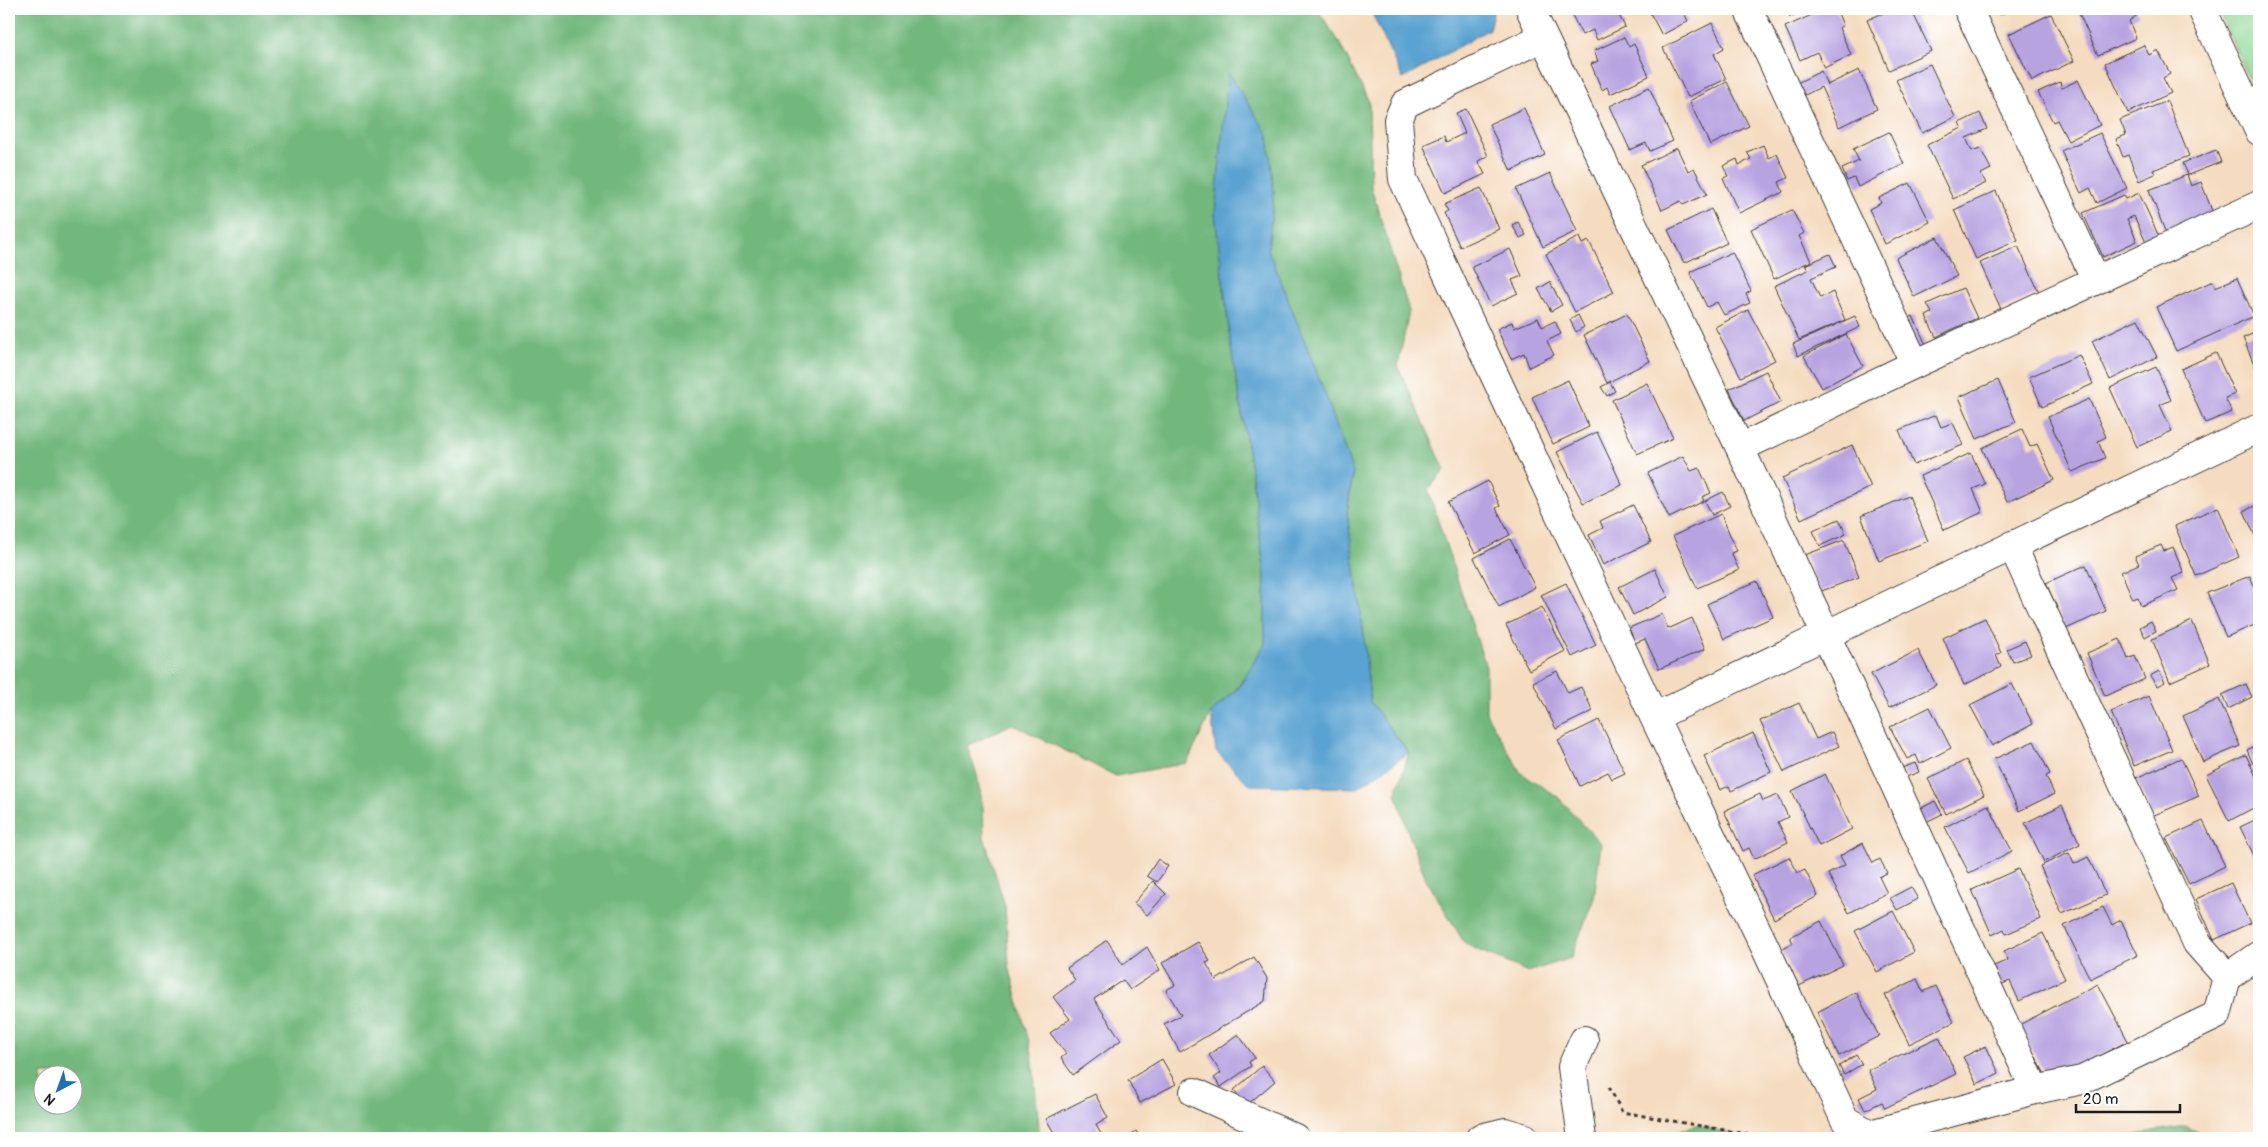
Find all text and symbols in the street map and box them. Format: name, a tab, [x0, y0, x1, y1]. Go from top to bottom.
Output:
north arrow	[32, 1064, 82, 1114]
scale bar	[2076, 1082, 2179, 1114]
text: N	[41, 1090, 59, 1109]
text: 20 m	[2083, 1090, 2118, 1109]

